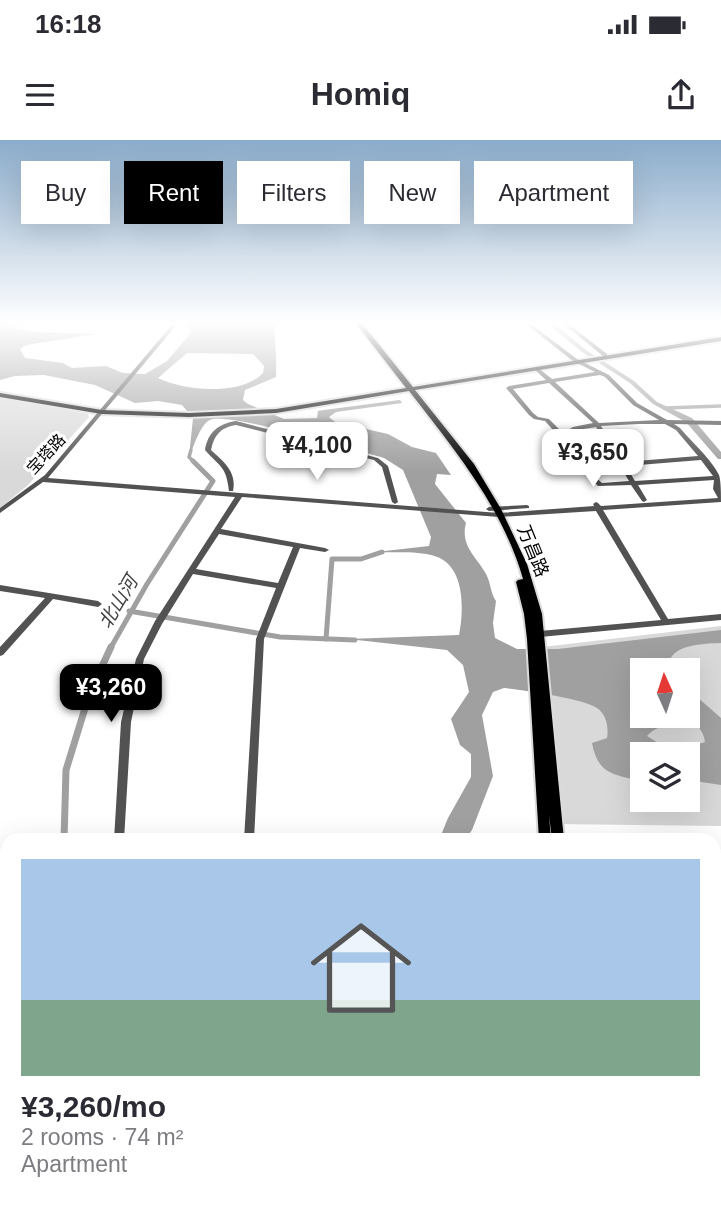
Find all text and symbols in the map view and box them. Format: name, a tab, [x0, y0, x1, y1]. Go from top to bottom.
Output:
text: 16:18	[35, 9, 102, 39]
icon: menu	[21, 76, 59, 114]
text: Homiq	[311, 76, 410, 112]
icon: share	[662, 76, 700, 114]
chip: Buy	[21, 161, 110, 224]
chip: Rent	[124, 161, 223, 224]
chip: Filters	[237, 161, 350, 224]
chip: New	[364, 161, 460, 224]
chip: Apartment	[474, 161, 633, 224]
pin: ¥4,100	[260, 422, 374, 482]
pin: ¥3,650	[536, 430, 650, 489]
street label: 宝塔路	[23, 431, 69, 477]
text: ¥4,100	[282, 432, 352, 458]
text: ¥3,650	[558, 439, 628, 465]
street label: 万昌路	[514, 522, 552, 580]
water label: 北山河	[94, 569, 144, 632]
north arrow	[630, 658, 700, 728]
map controls	[630, 658, 700, 812]
pin: ¥3,260	[54, 664, 168, 724]
text: ¥3,260	[76, 674, 146, 700]
button: layers	[630, 742, 700, 812]
icon: home	[298, 905, 424, 1031]
text: ¥3,260/mo	[21, 1090, 166, 1123]
text: 2 rooms · 74 m²	[21, 1124, 183, 1150]
text: Apartment	[21, 1151, 127, 1177]

